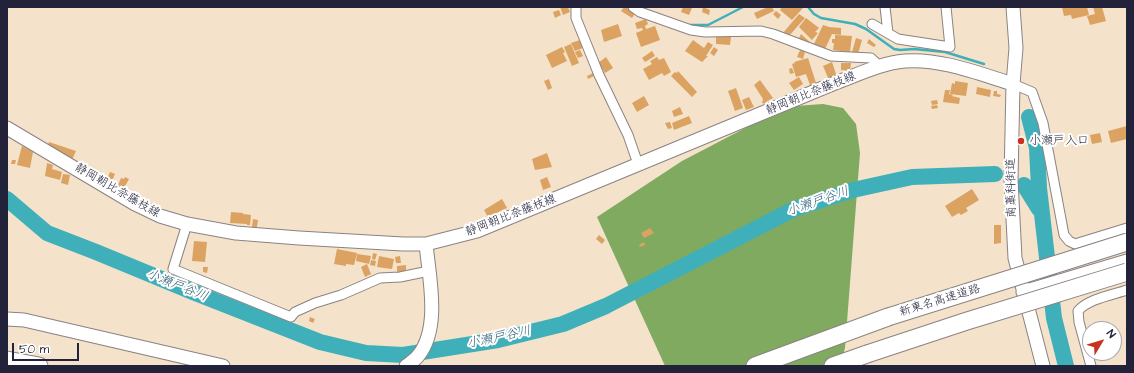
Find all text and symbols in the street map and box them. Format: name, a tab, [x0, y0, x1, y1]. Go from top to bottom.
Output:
street label: 静岡朝比奈藤枝線	[764, 69, 858, 119]
place label: 小瀬戸入口	[1029, 134, 1089, 148]
marker: 小瀬戸入口	[1016, 136, 1026, 146]
street label: 南藁科街道	[1004, 158, 1020, 218]
street label: 静岡朝比奈藤枝線	[72, 161, 162, 221]
water label: 小瀬戸谷川	[785, 184, 851, 220]
street label: 静岡朝比奈藤枝線	[464, 192, 558, 240]
water label: 小瀬戸谷川	[144, 267, 210, 305]
street label: 新東名高速道路	[898, 282, 982, 320]
north arrow	[1082, 321, 1122, 361]
water label: 小瀬戸谷川	[466, 324, 532, 352]
text: N	[1103, 327, 1119, 341]
scale bar	[14, 335, 81, 361]
text: 50 m	[19, 341, 49, 358]

